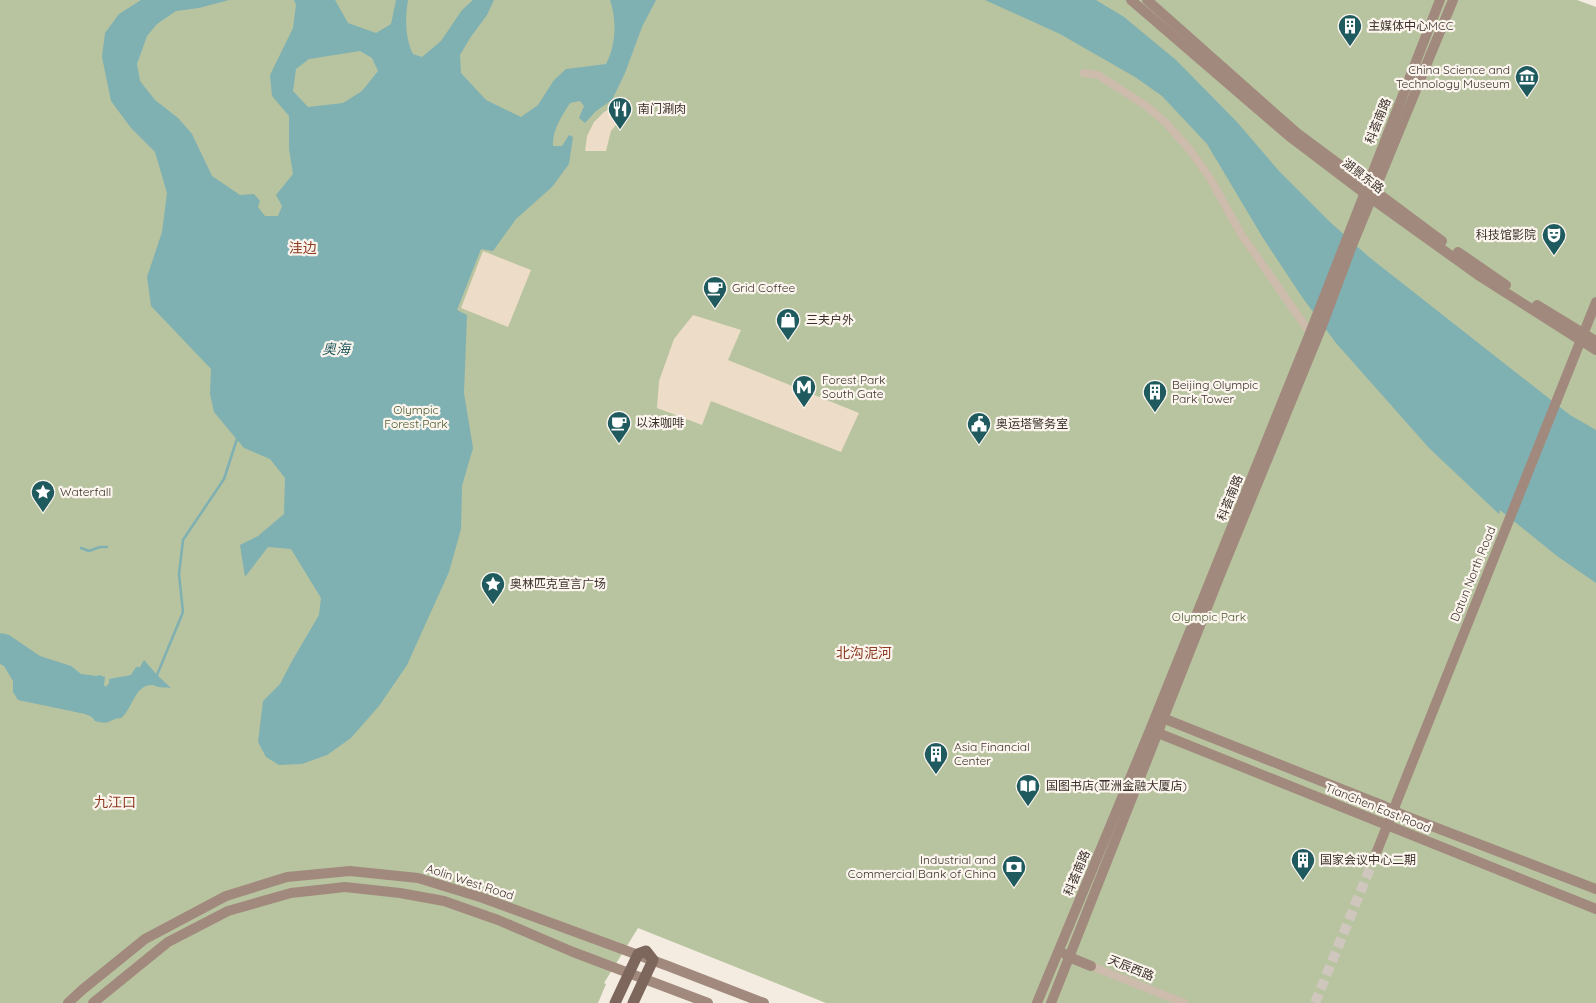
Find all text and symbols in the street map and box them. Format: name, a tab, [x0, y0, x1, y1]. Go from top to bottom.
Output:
building icon: 主媒体中心MCC	[1337, 13, 1363, 47]
place label: 主媒体中心MCC	[1368, 18, 1454, 33]
place label: China Science and Technology Museum	[1396, 62, 1510, 91]
museum icon: China Science and Technology Museum	[1514, 64, 1540, 98]
restaurant icon: 南门涮肉	[607, 96, 633, 130]
street label: 科荟南路	[1362, 96, 1393, 146]
place label: 南门涮肉	[638, 101, 686, 116]
street label: 湖景东路	[1340, 155, 1387, 196]
theatre icon: 科技馆影院	[1541, 222, 1567, 256]
place label: 科技馆影院	[1476, 227, 1536, 242]
district label: 洼边	[289, 239, 317, 257]
cafe icon: Grid Coffee	[702, 275, 728, 309]
place label: Grid Coffee	[732, 280, 796, 295]
shop icon: 三夫户外	[775, 307, 801, 341]
place label: 三夫户外	[806, 312, 854, 327]
water label: 奥海	[322, 340, 352, 358]
place label: Forest Park South Gate	[822, 372, 885, 401]
metro station icon: Forest Park South Gate	[791, 374, 817, 408]
place label: Beijing Olympic Park Tower	[1172, 377, 1258, 406]
building icon: Beijing Olympic Park Tower	[1142, 379, 1168, 413]
park label: Olympic Forest Park	[384, 402, 448, 431]
cafe icon: 以沫咖啡	[606, 410, 632, 444]
public building icon: 奥运塔警务室	[966, 411, 992, 445]
place label: 以沫咖啡	[636, 415, 684, 430]
place label: 奥运塔警务室	[996, 416, 1068, 431]
street label: 科荟南路	[1214, 473, 1245, 523]
place icon: Waterfall	[30, 479, 56, 513]
place label: Waterfall	[60, 484, 111, 499]
street label: Datun North Road	[1447, 524, 1499, 624]
place icon: 奥林匹克宣言广场	[480, 571, 506, 605]
place label: 奥林匹克宣言广场	[510, 576, 606, 591]
park label: Olympic Park	[1172, 609, 1246, 624]
district label: 北沟泥河	[836, 644, 892, 662]
place label: Asia Financial Center	[954, 739, 1030, 768]
building icon: Asia Financial Center	[923, 741, 949, 775]
library icon: 国图书店(亚洲金融大厦店)	[1015, 773, 1041, 807]
place label: 国图书店(亚洲金融大厦店)	[1046, 778, 1187, 793]
street label: TianChen East Road	[1323, 780, 1433, 836]
district label: 九江口	[94, 793, 136, 811]
building icon: 国家会议中心二期	[1290, 847, 1316, 881]
street label: 科荟南路	[1060, 848, 1093, 898]
place label: Industrial and Commercial Bank of China	[848, 852, 996, 881]
place label: 国家会议中心二期	[1320, 852, 1416, 867]
bank icon: Industrial and Commercial Bank of China	[1001, 854, 1027, 888]
street label: Aolin West Road	[424, 860, 516, 903]
street label: 天辰西路	[1106, 952, 1156, 983]

